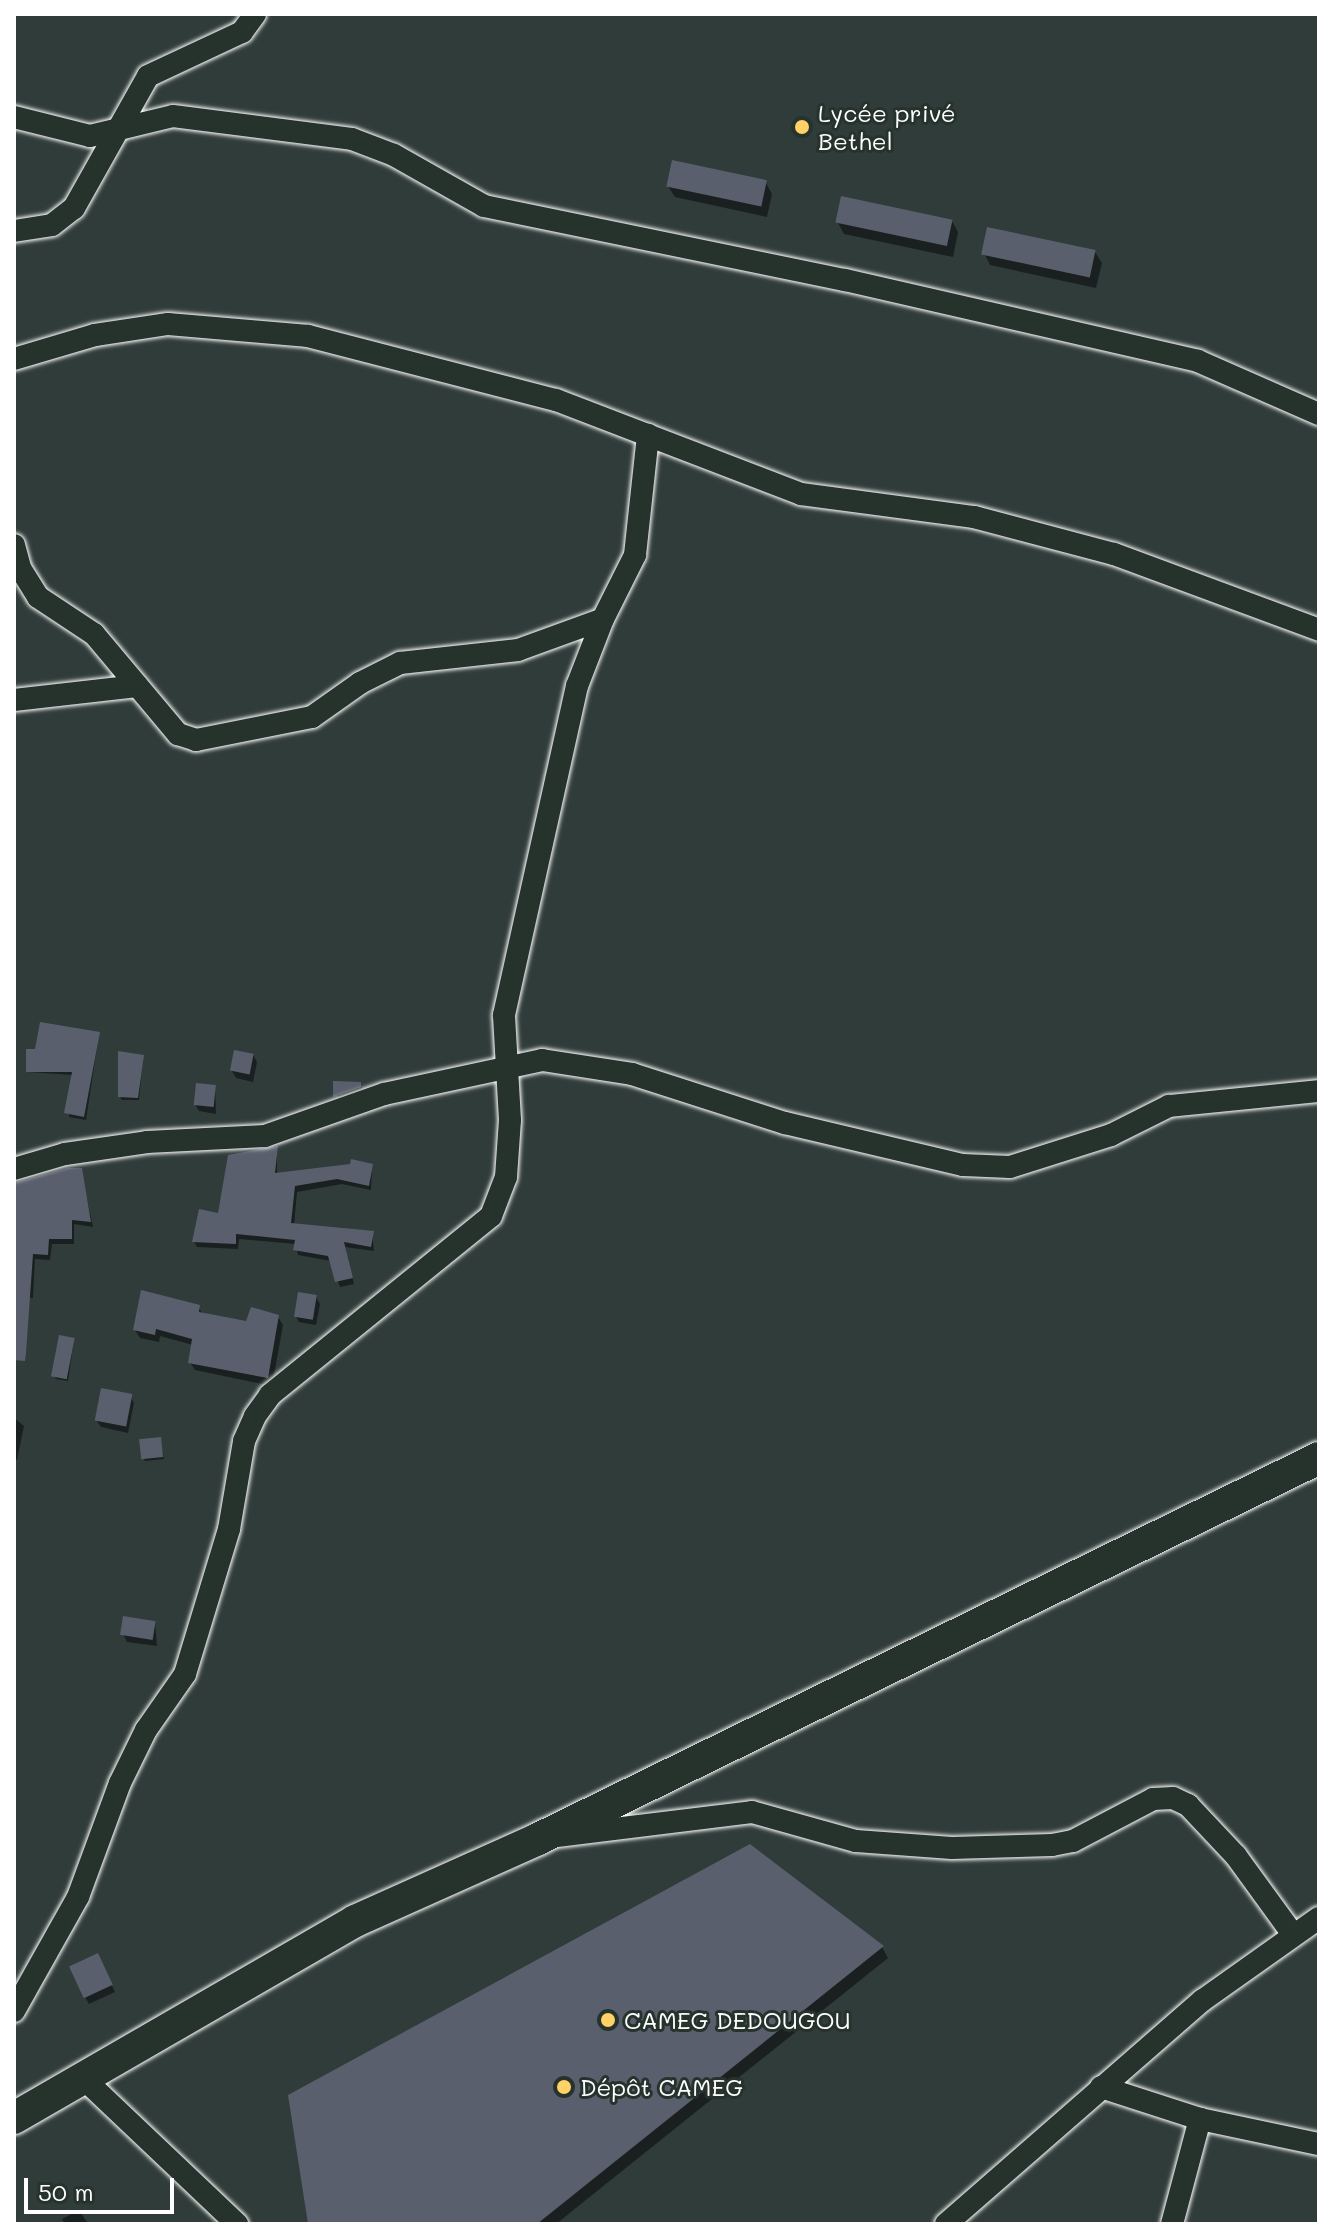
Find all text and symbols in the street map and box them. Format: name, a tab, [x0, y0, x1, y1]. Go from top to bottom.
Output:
place label: Lycée privé Bethel	[818, 99, 956, 155]
marker: Lycée privé Bethel	[793, 118, 811, 136]
place label: CAMEG DEDOUGOU	[624, 2006, 851, 2034]
marker: CAMEG DEDOUGOU	[599, 2011, 617, 2029]
place label: Dépôt CAMEG	[580, 2073, 743, 2101]
marker: Dépôt CAMEG	[555, 2078, 573, 2096]
scale bar	[28, 2162, 178, 2212]
text: 50 m	[38, 2176, 94, 2207]

